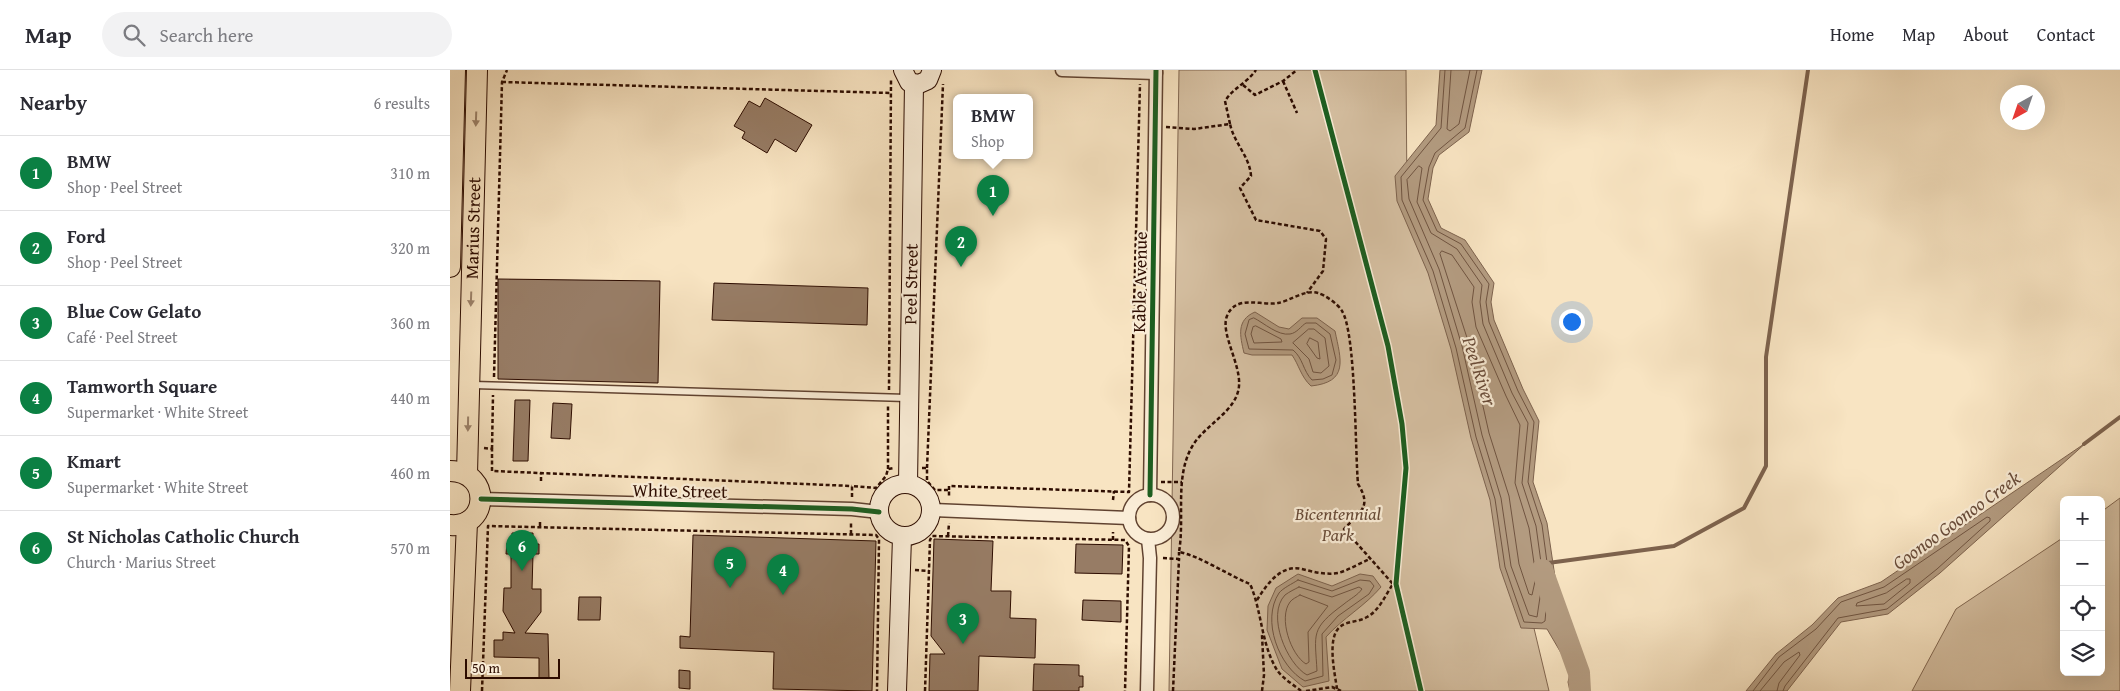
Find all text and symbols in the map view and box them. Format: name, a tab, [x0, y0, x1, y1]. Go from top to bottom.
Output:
search box	[102, 12, 452, 57]
text: Map	[25, 17, 72, 52]
icon: search	[120, 21, 148, 49]
text: Search here	[160, 21, 253, 49]
text: Home	[1830, 21, 1874, 48]
text: Map	[1902, 21, 1935, 48]
text: About	[1963, 21, 2009, 48]
text: Contact	[2037, 21, 2095, 48]
north arrow	[2000, 85, 2045, 130]
text: Nearby	[20, 87, 87, 118]
text: 6 results	[373, 91, 430, 115]
popup	[953, 94, 1033, 159]
text: BMW	[971, 101, 1015, 129]
one-way arrow	[472, 111, 480, 127]
text: Shop	[971, 129, 1004, 153]
text: BMW	[67, 147, 111, 175]
text: 1	[32, 161, 40, 185]
text: 310 m	[390, 161, 430, 185]
text: Shop · Peel Street	[67, 175, 182, 199]
pin: 1	[977, 175, 1009, 216]
street label: Marius Street	[458, 176, 487, 279]
text: Ford	[67, 222, 106, 250]
pin: 2	[945, 226, 977, 267]
street label: Kable Avenue	[1125, 231, 1154, 333]
text: 2	[32, 236, 40, 260]
text: 320 m	[390, 236, 430, 260]
street label: Peel Street	[896, 243, 925, 325]
text: Shop · Peel Street	[67, 250, 182, 274]
one-way arrow	[467, 291, 475, 307]
text: Blue Cow Gelato	[67, 297, 201, 325]
your location	[1559, 309, 1585, 335]
text: 3	[32, 311, 40, 335]
text: 360 m	[390, 311, 430, 335]
text: Café · Peel Street	[67, 325, 178, 349]
water label: Peel River	[1455, 332, 1505, 410]
text: Tamworth Square	[67, 372, 217, 400]
text: 4	[32, 386, 40, 410]
text: 440 m	[390, 386, 430, 410]
text: Supermarket · White Street	[67, 400, 248, 424]
one-way arrow	[463, 417, 471, 433]
text: Kmart	[67, 447, 121, 475]
text: 5	[32, 461, 40, 485]
text: 460 m	[390, 461, 430, 485]
water label: Goonoo Goonoo Creek	[1886, 464, 2026, 576]
text: Supermarket · White Street	[67, 475, 248, 499]
street label: White Street	[632, 476, 728, 505]
map controls	[2060, 496, 2105, 676]
button: +	[2060, 496, 2105, 541]
park label: Bicentennial Park	[1294, 500, 1381, 548]
text: St Nicholas Catholic Church	[67, 522, 300, 550]
pin: 6	[506, 530, 538, 571]
text: 6	[32, 536, 40, 560]
text: 570 m	[390, 536, 430, 560]
button: −	[2060, 541, 2105, 586]
pin: 5	[714, 547, 746, 588]
text: Church · Marius Street	[67, 550, 216, 574]
pin: 4	[767, 554, 799, 595]
button: locate	[2060, 586, 2105, 631]
pin: 3	[947, 603, 979, 644]
button: layers	[2060, 631, 2105, 676]
scale bar	[465, 656, 560, 679]
text: 50 m	[472, 658, 500, 678]

